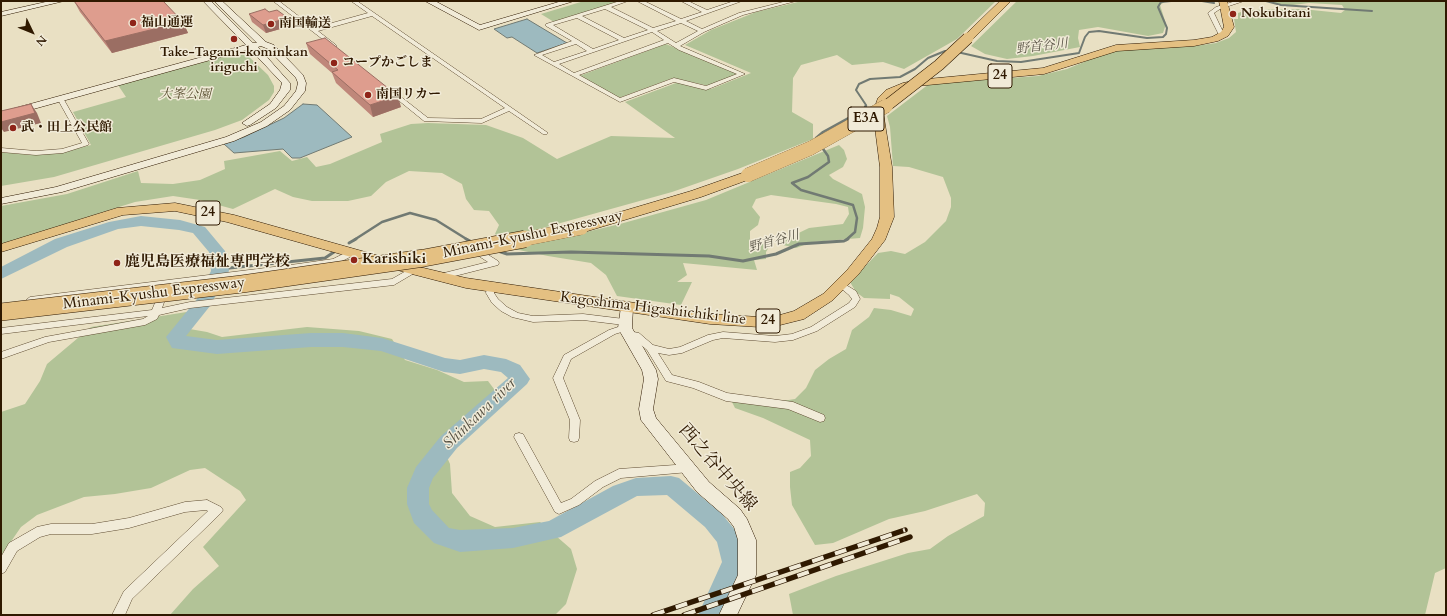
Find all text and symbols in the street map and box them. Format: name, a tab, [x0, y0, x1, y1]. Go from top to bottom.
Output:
place label: Nokubitani	[1241, 6, 1311, 22]
marker: Nokubitani	[1228, 9, 1238, 19]
north arrow	[12, 12, 52, 52]
place label: 福山通運	[141, 15, 193, 31]
place label: 南国輸送	[279, 16, 331, 32]
marker: 福山通運	[128, 18, 138, 28]
marker: 南国輸送	[266, 19, 276, 29]
text: N	[32, 32, 50, 49]
marker: Take-Tagami-kominkan iriguchi	[229, 34, 239, 44]
water label: 野首谷川	[1015, 36, 1069, 58]
place label: Take-Tagami-kominkan iriguchi	[160, 45, 308, 76]
place label: コープかごしま	[342, 55, 433, 71]
marker: コープかごしま	[329, 58, 339, 68]
road number: 24	[988, 64, 1012, 88]
park label: 大峯公園	[159, 87, 211, 103]
place label: 南国リカー	[376, 87, 441, 103]
marker: 南国リカー	[363, 90, 373, 100]
road number: E3A	[848, 107, 884, 131]
place label: 武・田上公民館	[21, 120, 112, 136]
marker: 武・田上公民館	[8, 123, 18, 133]
road number: 24	[196, 201, 220, 225]
street label: Minami-Kyushu Expressway	[442, 207, 624, 263]
water label: 野首谷川	[747, 228, 801, 256]
place label: Karishiki	[362, 251, 426, 269]
place label: 鹿児島医療福祉専門学校	[125, 254, 290, 272]
marker: Karishiki	[349, 255, 359, 265]
marker: 鹿児島医療福祉専門学校	[112, 258, 122, 268]
street label: Minami-Kyushu Expressway	[62, 274, 246, 314]
street label: Kagoshima Higashiichiki line	[559, 289, 747, 329]
road number: 24	[756, 309, 780, 333]
water label: Shinkawa river	[439, 374, 521, 454]
street label: 西之谷中央線	[673, 420, 761, 516]

